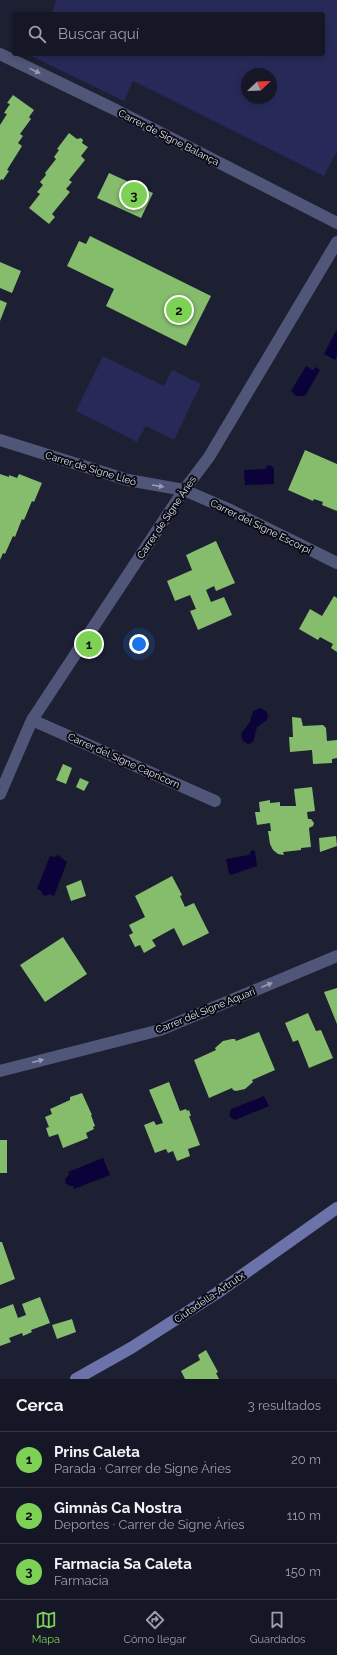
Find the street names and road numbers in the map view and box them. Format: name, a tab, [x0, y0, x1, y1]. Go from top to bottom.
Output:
street label: Carrer de Signe Balança	[117, 107, 221, 168]
street label: Carrer de Signe Lleó	[44, 449, 138, 488]
street label: Carrer de Signe Àries	[135, 474, 198, 561]
street label: Carrer del Signe Escorpí	[209, 497, 314, 556]
street label: Carrer del Signe Capricorn	[66, 731, 182, 790]
street label: Carrer del Signe Aquari	[154, 985, 256, 1035]
street label: Ciutadella-Artrutx	[172, 1270, 247, 1325]

